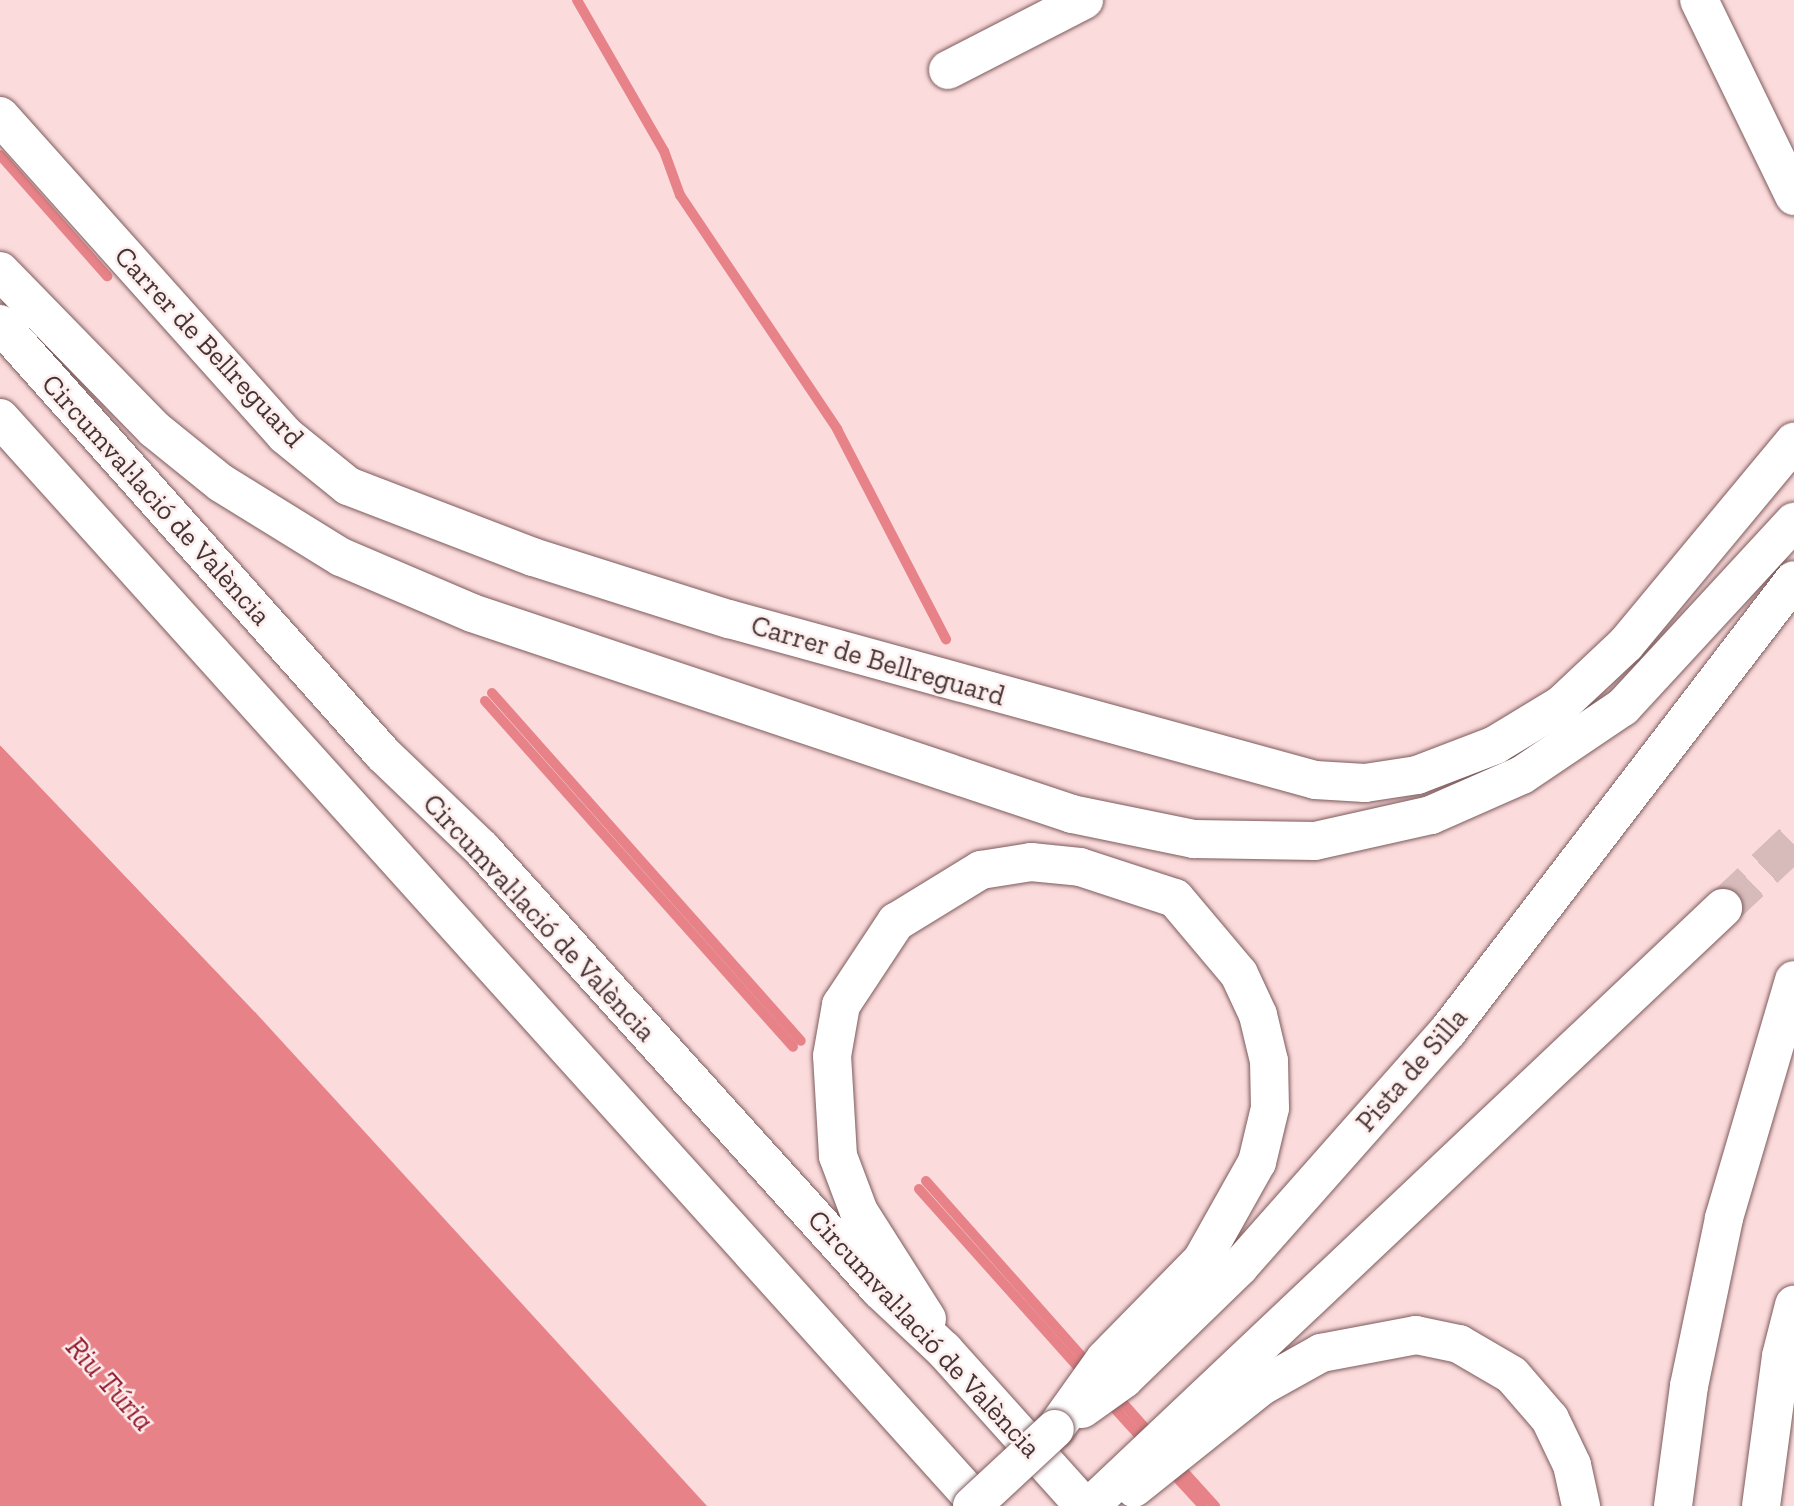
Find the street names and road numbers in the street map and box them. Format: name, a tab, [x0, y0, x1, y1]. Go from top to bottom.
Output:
street label: Carrer de Bellreguard	[107, 239, 311, 455]
street label: Circumval·lació de València	[34, 367, 278, 633]
street label: Carrer de Bellreguard	[747, 609, 1009, 713]
street label: Circumval·lació de València	[415, 787, 663, 1049]
street label: Pista de Silla	[1349, 1001, 1475, 1139]
street label: Circumval·lació de València	[800, 1203, 1048, 1465]

